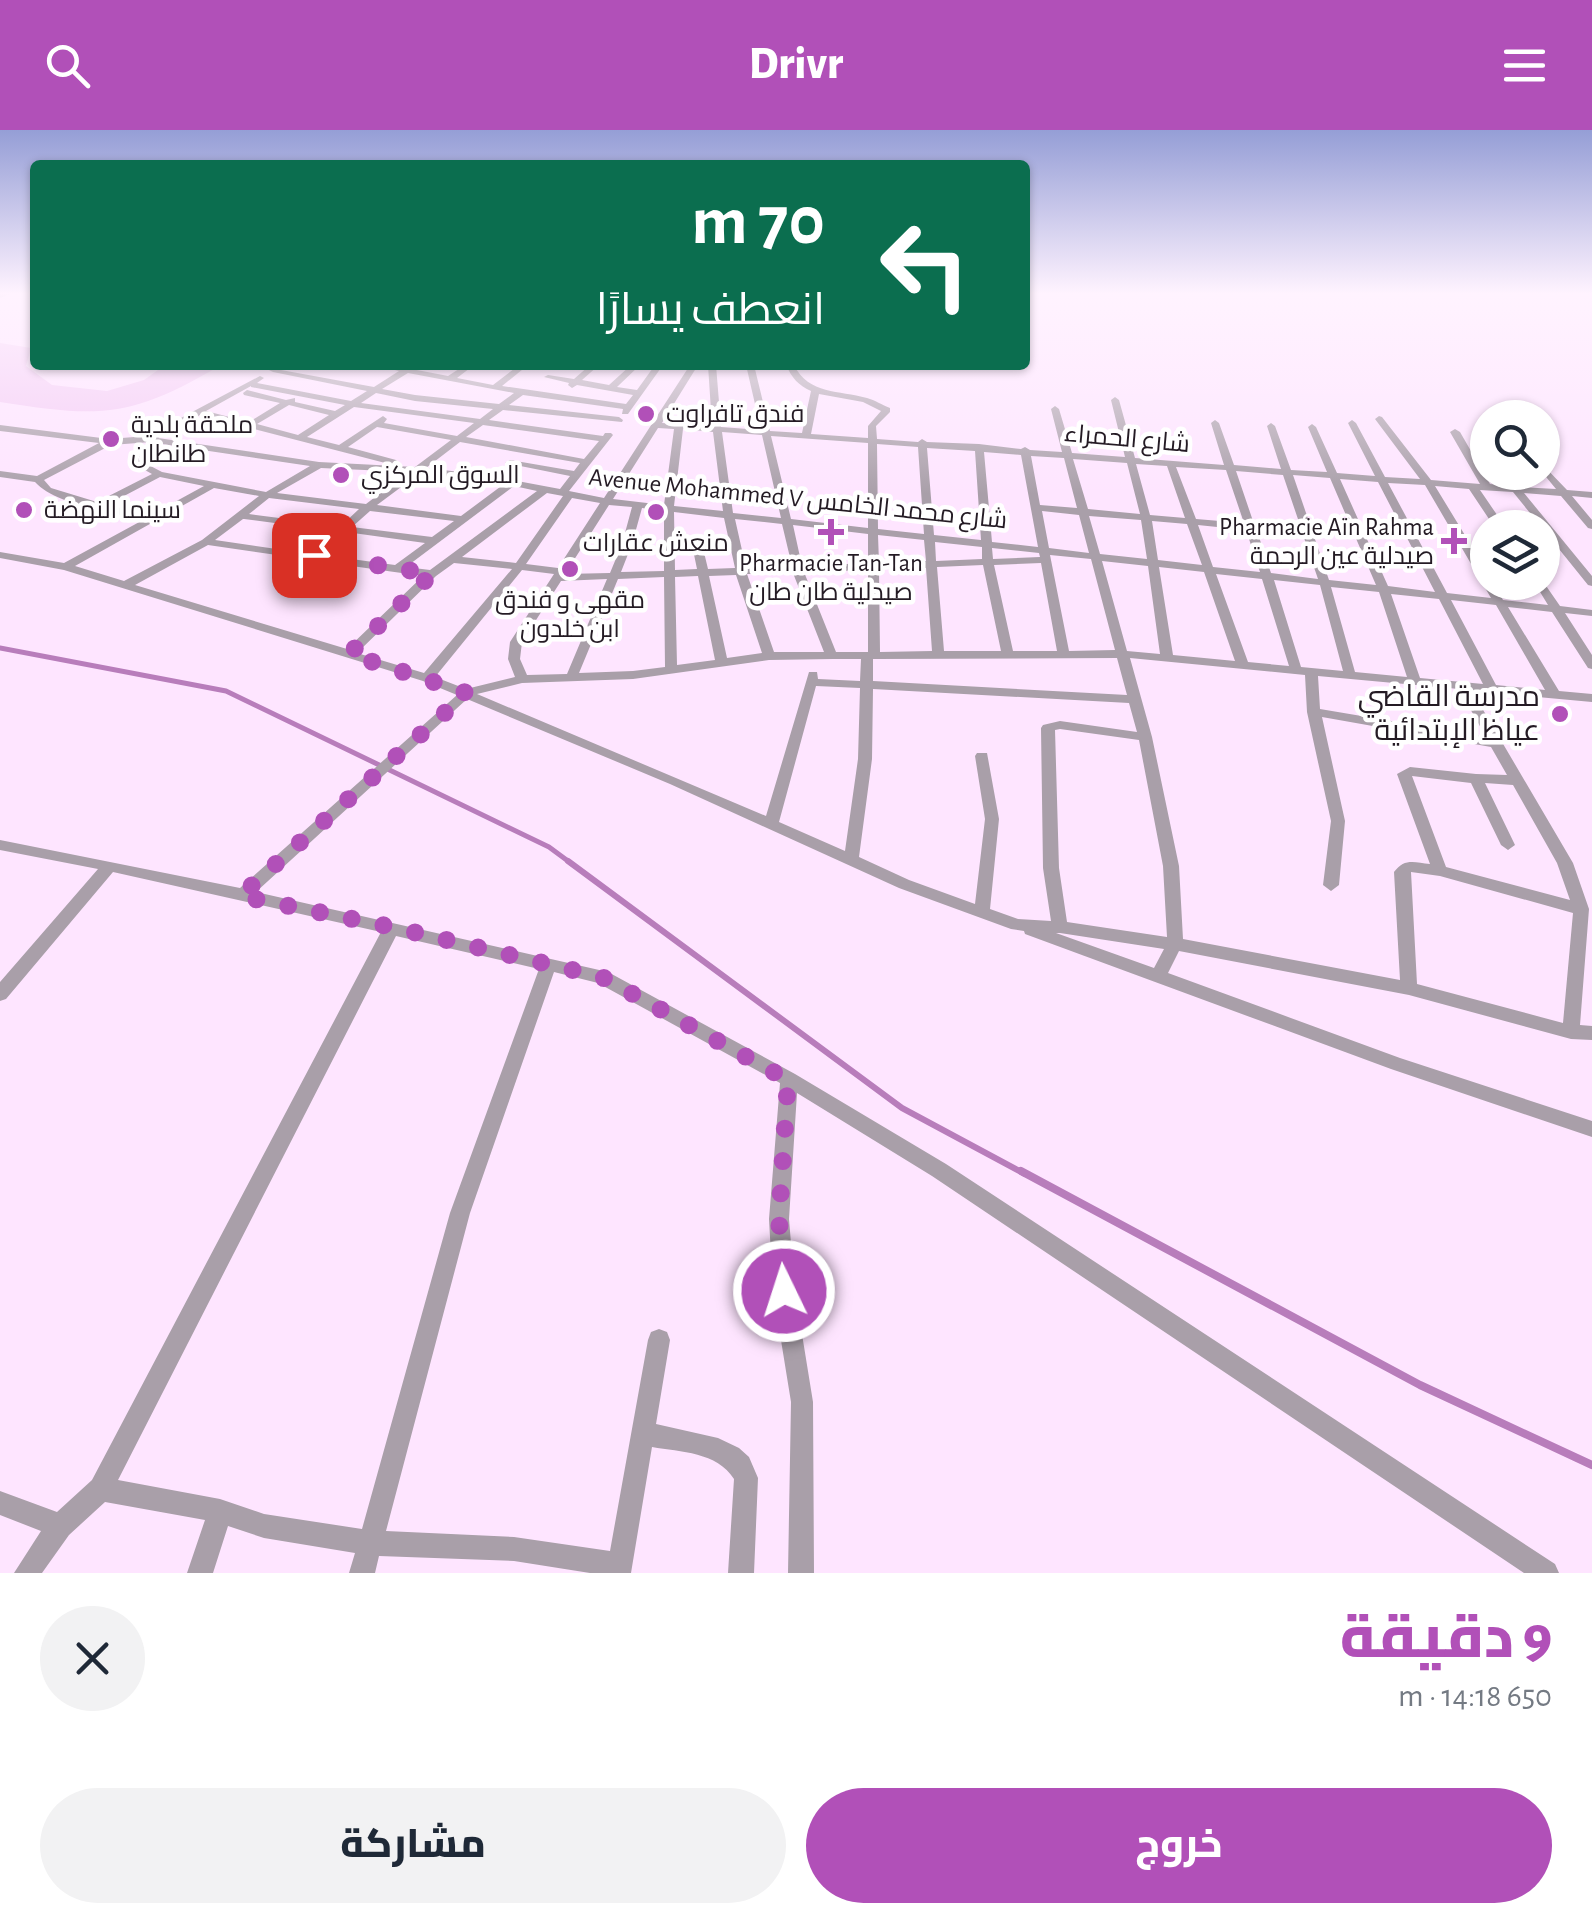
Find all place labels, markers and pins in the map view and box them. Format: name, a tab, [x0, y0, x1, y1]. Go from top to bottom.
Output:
place label: فندق تافراوت	[666, 402, 804, 429]
marker: فندق تافراوت	[635, 403, 657, 425]
place label: ملحقة بلدية طانطان	[131, 413, 253, 468]
marker: ملحقة بلدية طانطان	[100, 428, 122, 450]
place label: السوق المركزي	[361, 463, 520, 494]
marker: السوق المركزي	[330, 464, 352, 486]
place label: سينما النهضة	[44, 498, 181, 524]
marker: سينما النهضة	[13, 499, 35, 521]
marker: منعش عقارات	[645, 501, 667, 523]
pin	[272, 513, 357, 598]
place label: Pharmacie Aïn Rahma صيدلية عين الرحمة	[1219, 515, 1434, 570]
marker: Pharmacie Tan-Tan صيدلية طان طان	[820, 521, 842, 543]
place label: منعش عقارات	[583, 530, 729, 557]
marker: Pharmacie Aïn Rahma صيدلية عين الرحمة	[1443, 530, 1465, 552]
place label: Pharmacie Tan-Tan صيدلية طان طان	[739, 551, 923, 606]
marker: مقهى و فندق ابن خلدون	[559, 558, 581, 580]
place label: مقهى و فندق ابن خلدون	[495, 588, 645, 643]
place label: مدرسة القاضي عياظ الإبتدائية	[1358, 682, 1540, 748]
marker: مدرسة القاضي عياظ الإبتدائية	[1549, 703, 1571, 725]

